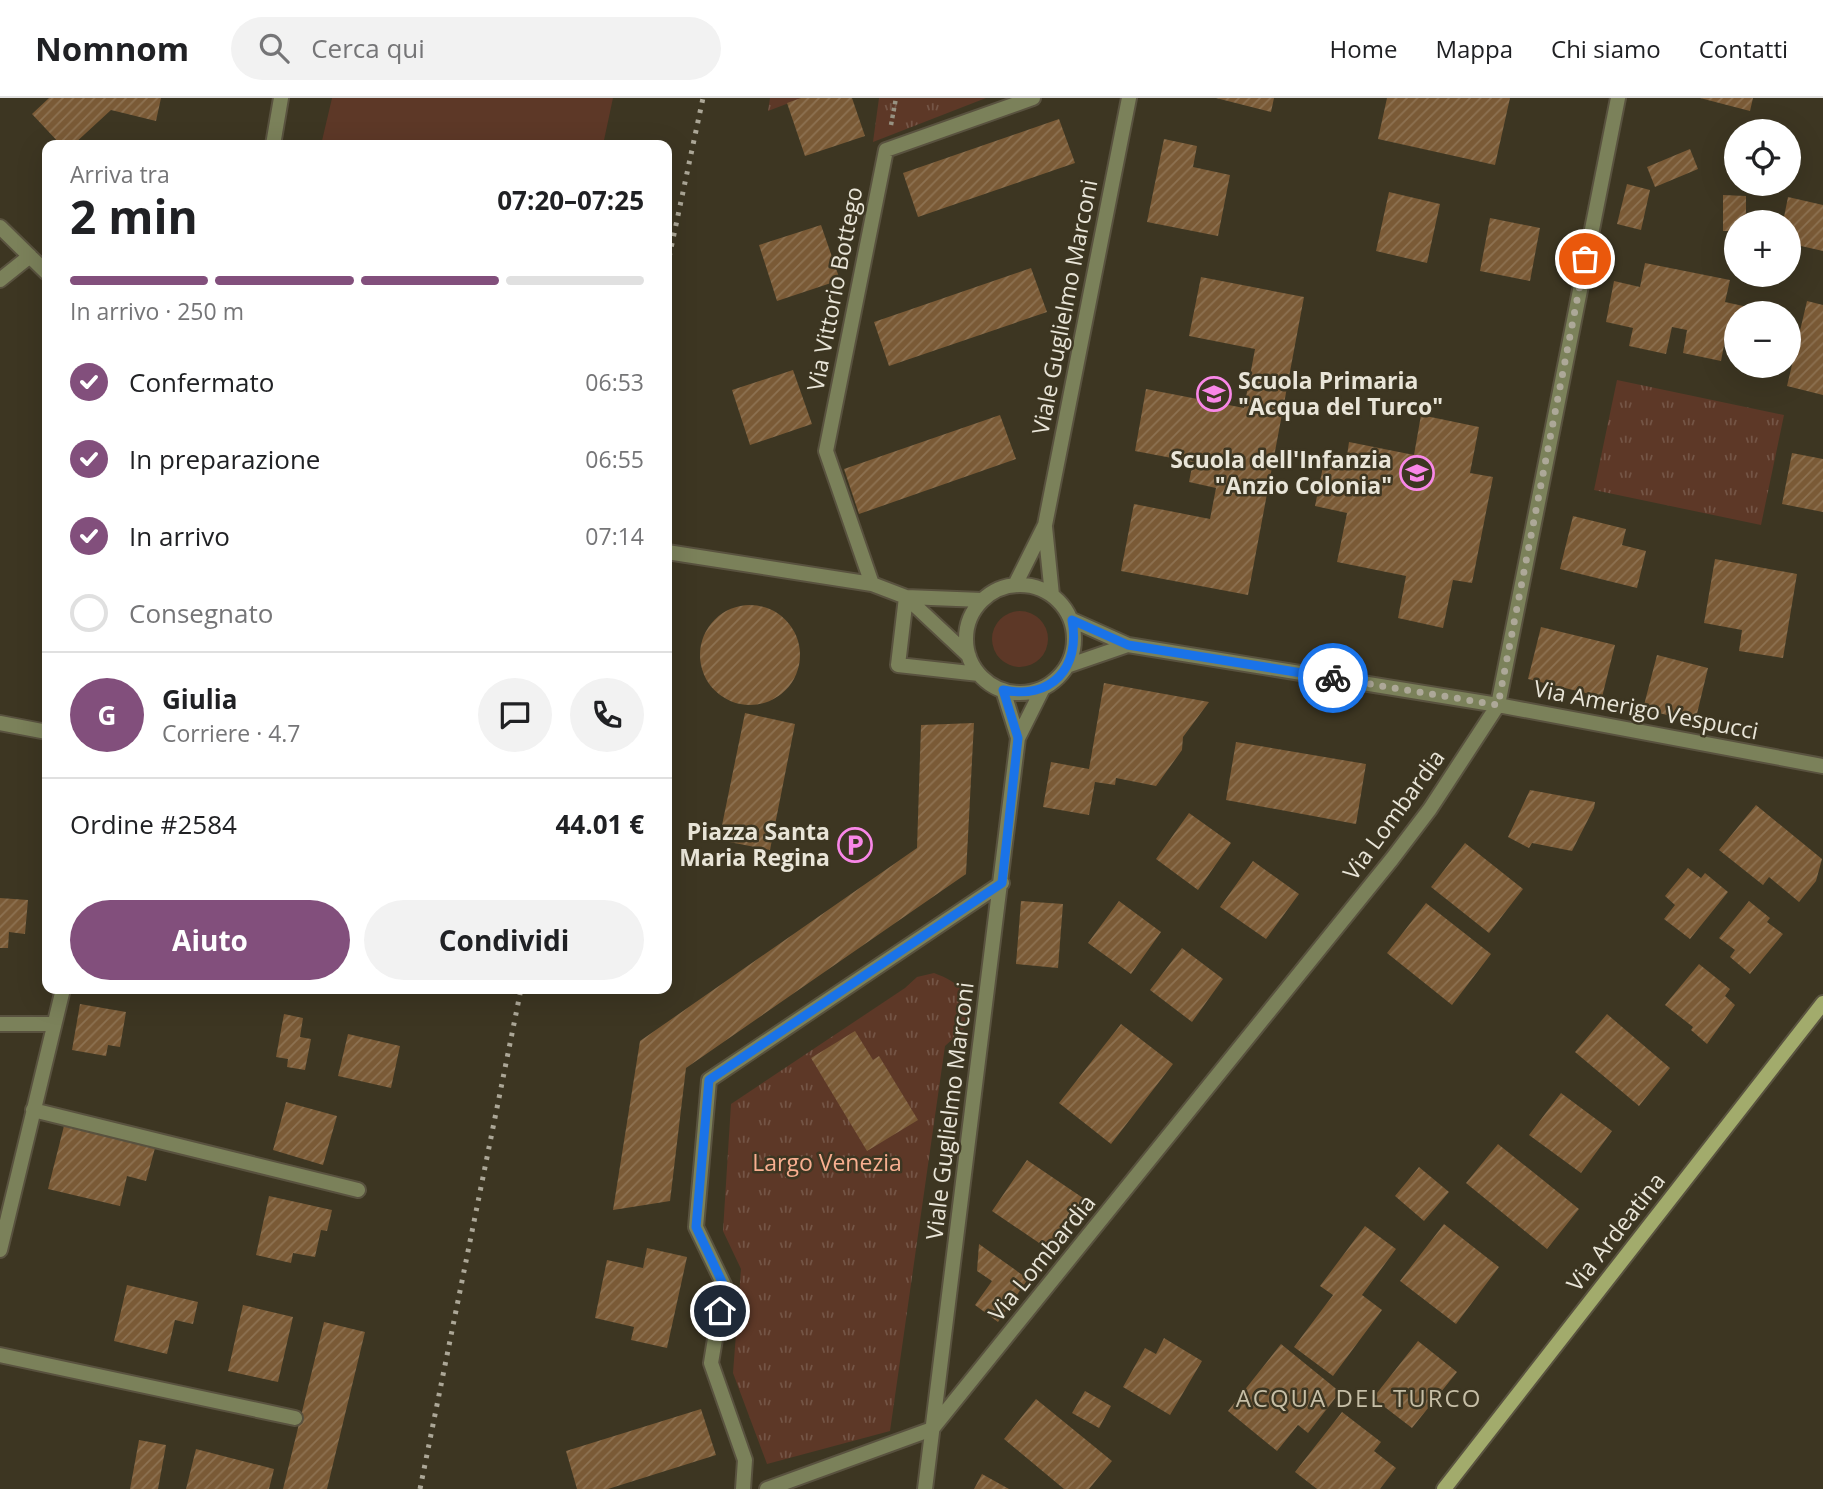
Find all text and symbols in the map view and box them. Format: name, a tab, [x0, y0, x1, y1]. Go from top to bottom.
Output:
search box	[231, 17, 721, 80]
text: Nomnom	[35, 26, 189, 71]
icon: search	[255, 29, 293, 67]
text: Cerca qui	[311, 30, 425, 66]
text: Home	[1330, 32, 1397, 65]
text: Mappa	[1435, 32, 1513, 65]
text: Chi siamo	[1551, 32, 1661, 65]
text: Contatti	[1699, 32, 1788, 65]
map controls	[1724, 119, 1801, 378]
button: locate	[1724, 119, 1801, 196]
text: Arriva tra	[70, 158, 170, 190]
street label: Viale Guglielmo Marconi	[1024, 176, 1104, 437]
text: 07:20–07:25	[497, 182, 644, 218]
street label: Via Vittorio Bottego	[799, 184, 870, 394]
text: 2 min	[70, 185, 198, 247]
button: +	[1724, 210, 1801, 287]
pin	[1555, 229, 1615, 289]
icon: bag	[1566, 240, 1604, 278]
text: In arrivo · 250 m	[70, 295, 244, 327]
button: −	[1724, 301, 1801, 378]
icon: check	[70, 363, 108, 401]
text: Confermato	[129, 364, 274, 400]
place label: Scuola Primaria "Acqua del Turco"	[1238, 364, 1443, 422]
text: 06:53	[585, 366, 644, 398]
school or university icon: Scuola Primaria "Acqua del Turco"	[1195, 375, 1233, 413]
icon: check	[70, 440, 108, 478]
text: In preparazione	[129, 441, 320, 477]
text: 06:55	[585, 443, 644, 475]
place label: Scuola dell'Infanzia "Anzio Colonia"	[1170, 443, 1392, 501]
school or university icon: Scuola dell'Infanzia "Anzio Colonia"	[1398, 454, 1436, 492]
icon: check	[70, 517, 108, 555]
text: In arrivo	[129, 518, 230, 554]
text: 07:14	[585, 520, 644, 552]
text: Consegnato	[129, 595, 273, 631]
courier	[1298, 643, 1368, 713]
icon: bike	[1314, 659, 1352, 697]
street label: Via Amerigo Vespucci	[1531, 672, 1761, 746]
button: chat	[478, 678, 552, 752]
button: phone	[570, 678, 644, 752]
text: Giulia	[162, 681, 237, 717]
text: G	[98, 697, 116, 733]
text: Corriere · 4.7	[162, 717, 301, 749]
street label: Via Lombardia	[1335, 743, 1451, 886]
text: Ordine #2584	[70, 806, 237, 842]
text: 44.01 €	[556, 806, 644, 842]
place label: Piazza Santa Maria Regina	[679, 815, 830, 873]
parking icon: Piazza Santa Maria Regina	[836, 826, 874, 864]
button: Aiuto	[70, 900, 350, 980]
button: Condividi	[364, 900, 644, 980]
street label: Viale Guglielmo Marconi	[917, 980, 981, 1242]
park label: Largo Venezia	[752, 1146, 902, 1178]
street label: Via Ardeatina	[1559, 1165, 1672, 1298]
street label: Via Lombardia	[980, 1187, 1102, 1327]
pin	[690, 1281, 750, 1341]
icon: home	[701, 1292, 739, 1330]
district label: ACQUA DEL TURCO	[1236, 1381, 1482, 1414]

